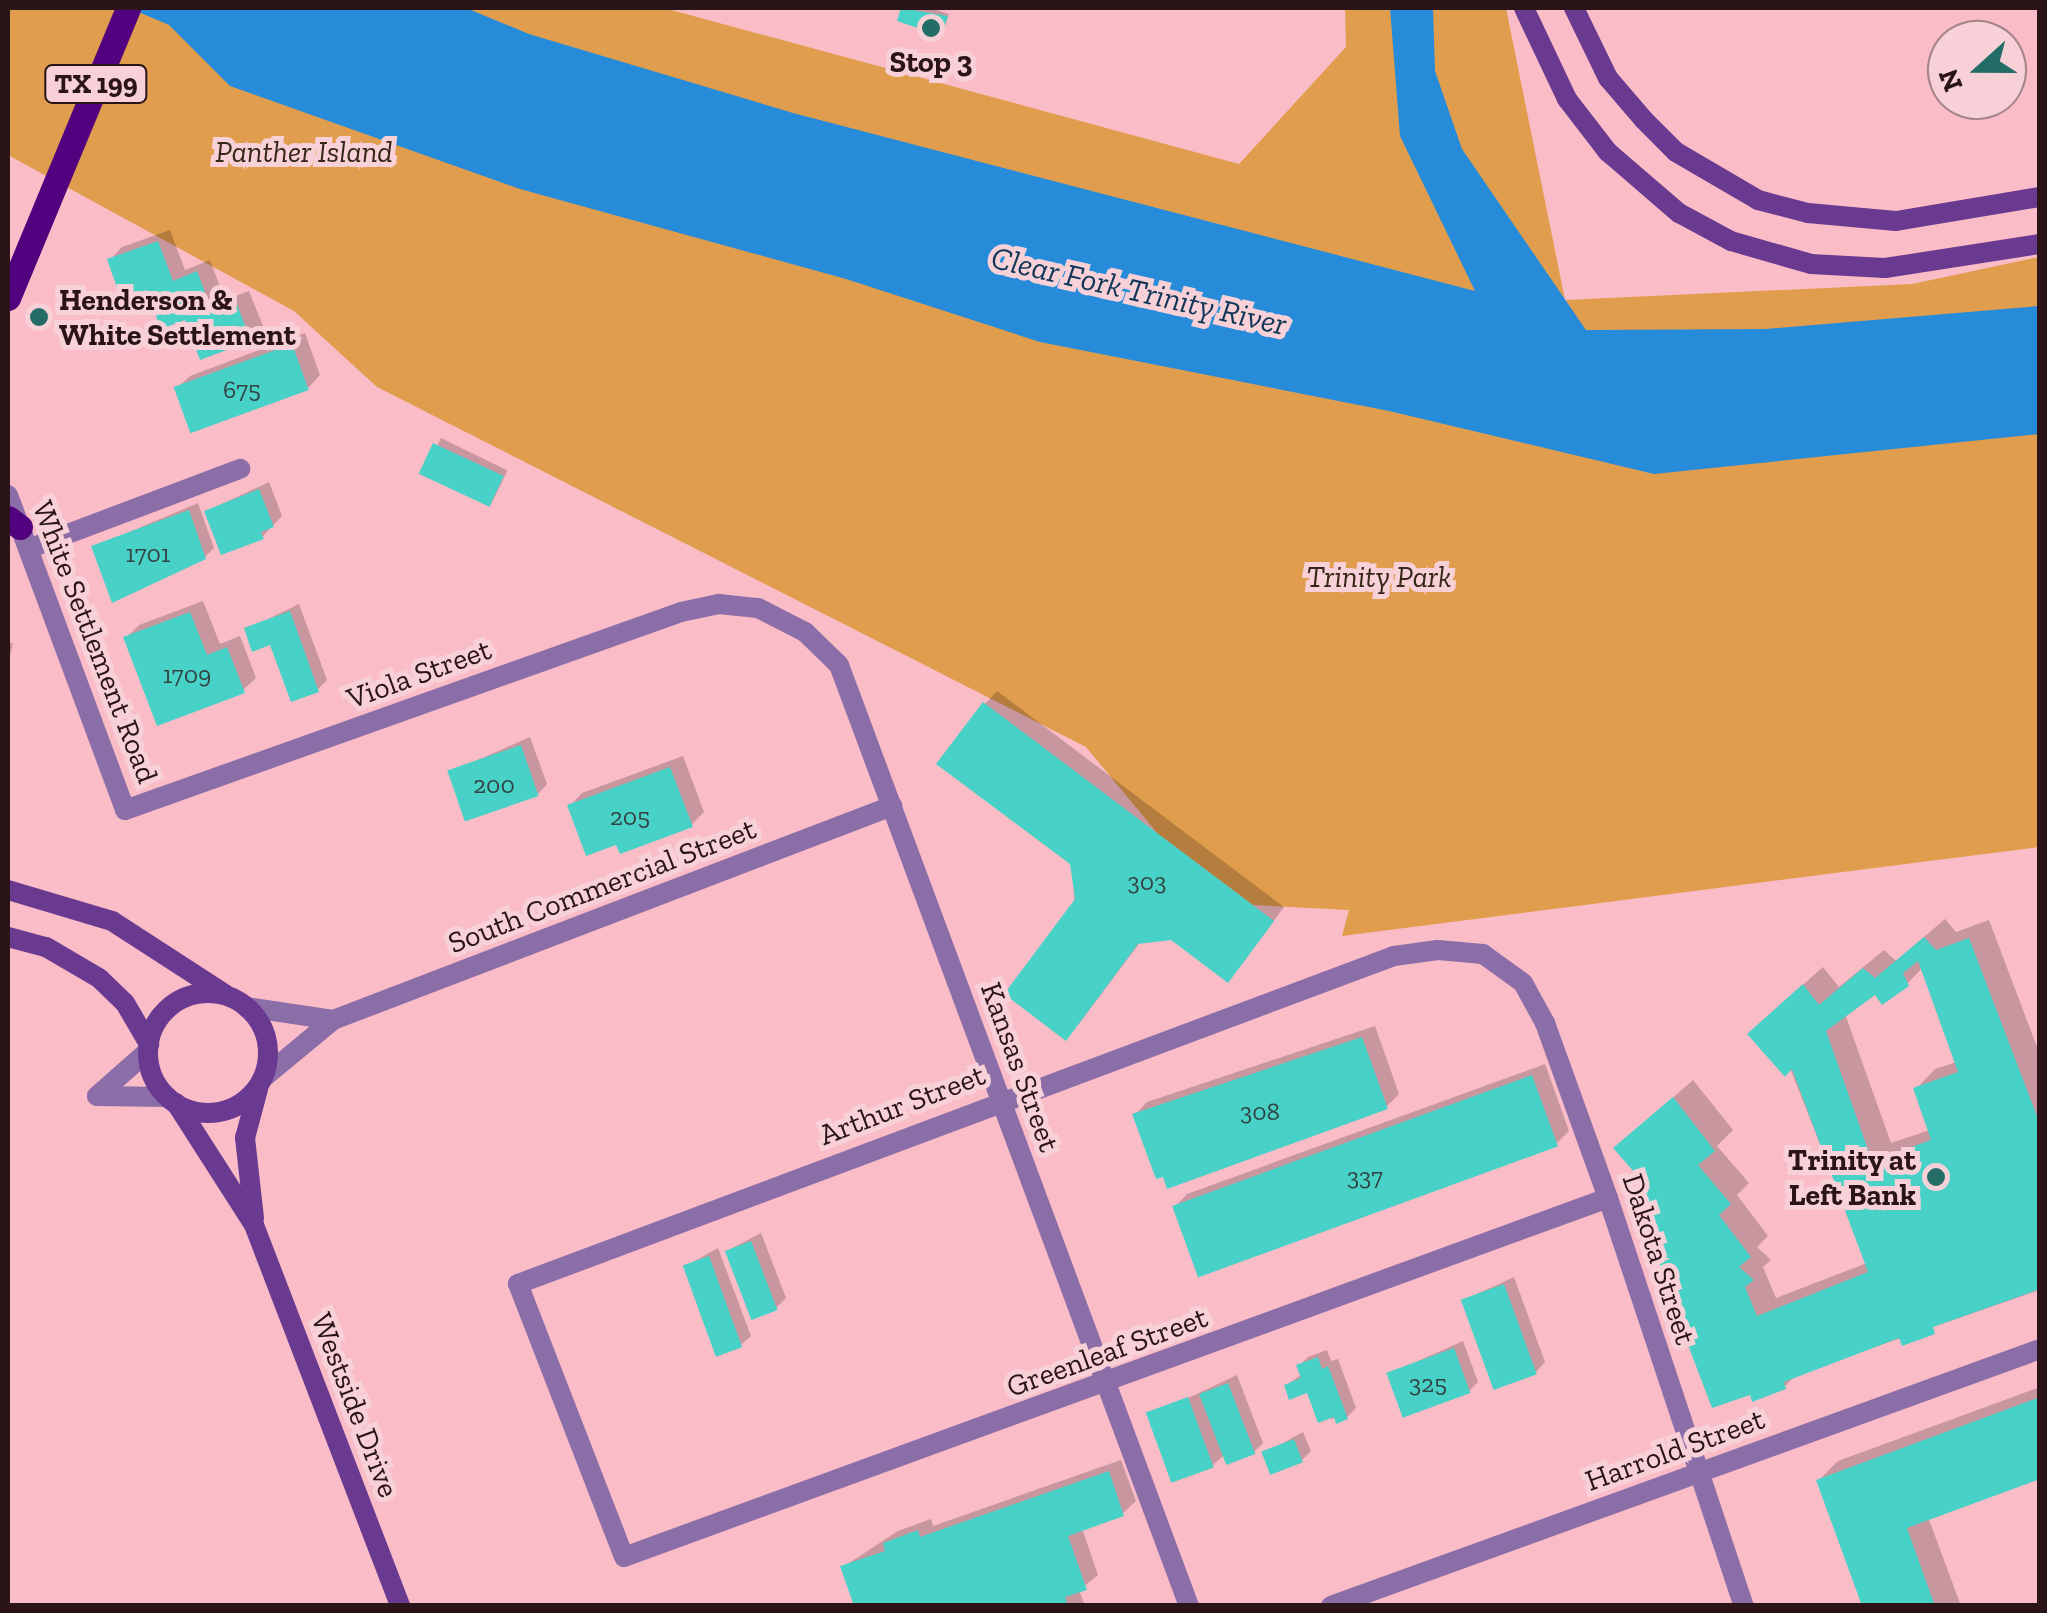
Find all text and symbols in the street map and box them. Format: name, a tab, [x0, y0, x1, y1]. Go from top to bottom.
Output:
marker: Stop 3	[920, 17, 942, 39]
north arrow	[1927, 20, 2027, 120]
place label: Stop 3	[889, 44, 973, 80]
road number: TX 199	[44, 61, 148, 107]
text: N	[1931, 64, 1970, 96]
park label: Panther Island	[215, 134, 393, 170]
water label: Clear Fork Trinity River	[987, 238, 1291, 344]
place label: Henderson & White Settlement	[59, 282, 296, 352]
marker: Henderson & White Settlement	[28, 306, 50, 328]
house number: 675	[223, 374, 261, 404]
street label: White Settlement Road	[25, 496, 165, 788]
house number: 1701	[126, 538, 170, 568]
park label: Trinity Park	[1306, 559, 1452, 595]
street label: Viola Street	[342, 631, 496, 717]
house number: 1709	[163, 659, 211, 689]
house number: 200	[473, 769, 515, 799]
house number: 205	[610, 801, 650, 831]
street label: South Commercial Street	[443, 811, 761, 961]
house number: 303	[1128, 866, 1166, 896]
street label: Kansas Street	[973, 977, 1067, 1157]
street label: Arthur Street	[814, 1057, 990, 1153]
house number: 308	[1240, 1096, 1280, 1126]
place label: Trinity at Left Bank	[1787, 1142, 1916, 1212]
house number: 337	[1347, 1161, 1383, 1191]
marker: Trinity at Left Bank	[1925, 1166, 1947, 1188]
street label: Dakota Street	[1614, 1169, 1704, 1349]
street label: Greenleaf Street	[1002, 1299, 1212, 1405]
street label: Westside Drive	[303, 1308, 407, 1502]
house number: 325	[1409, 1368, 1447, 1398]
street label: Harrold Street	[1581, 1401, 1769, 1499]

